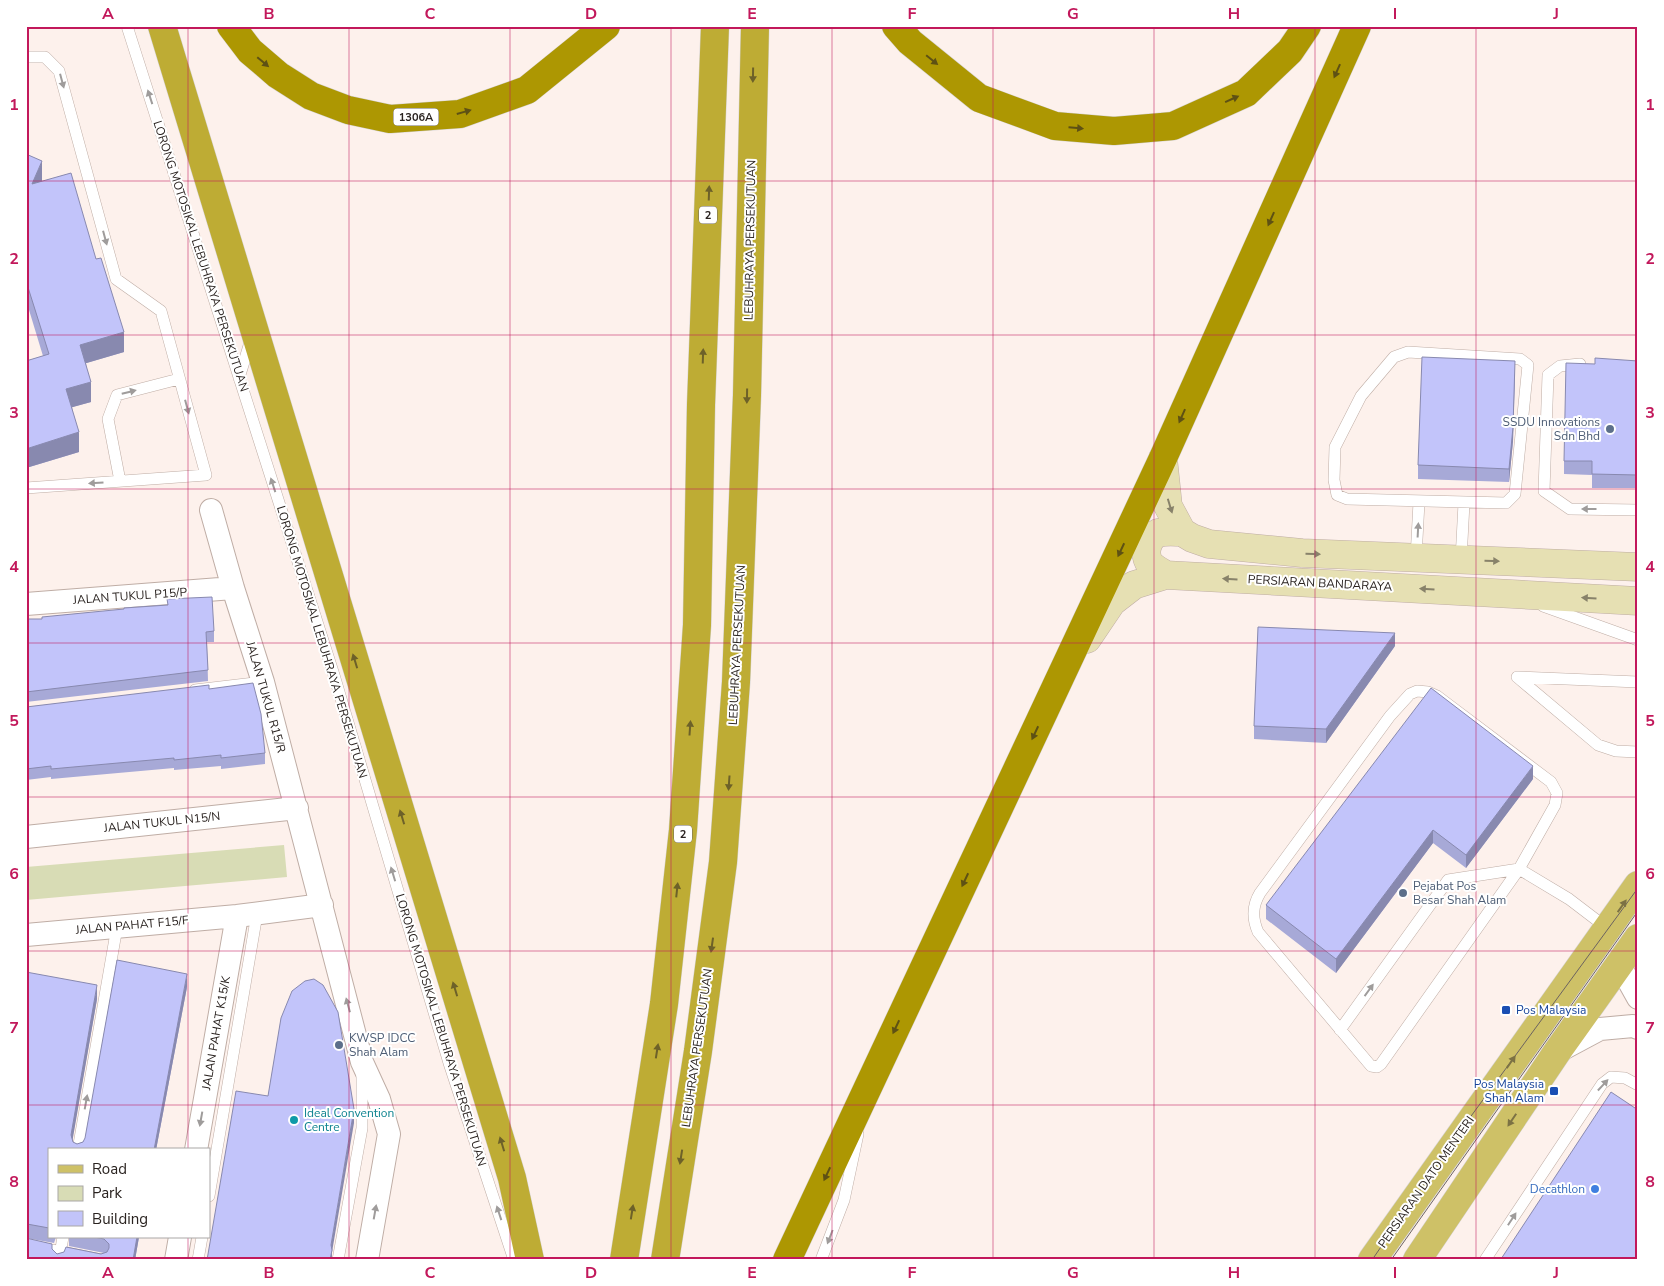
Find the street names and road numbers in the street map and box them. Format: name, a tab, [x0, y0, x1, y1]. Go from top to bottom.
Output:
road number: 1306A	[394, 108, 438, 125]
street label: LORONG MOTOSIKAL LEBUHRAYA PERSEKUTUAN	[149, 118, 253, 394]
street label: LEBUHRAYA PERSEKUTUAN	[741, 160, 759, 320]
road number: 2	[699, 206, 717, 224]
street label: LORONG MOTOSIKAL LEBUHRAYA PERSEKUTUAN	[273, 504, 371, 780]
street label: LEBUHRAYA PERSEKUTUAN	[725, 565, 749, 725]
street label: PERSIARAN BANDARAYA	[1247, 571, 1393, 595]
street label: JALAN TUKUL P15/P	[71, 584, 188, 608]
street label: JALAN TUKUL R15/R	[242, 638, 290, 755]
street label: JALAN TUKUL N15/N	[102, 808, 221, 836]
road number: 2	[674, 826, 692, 842]
street label: LORONG MOTOSIKAL LEBUHRAYA PERSEKUTUAN	[392, 892, 490, 1168]
street label: JALAN PAHAT F15/F	[74, 912, 190, 938]
street label: LEBUHRAYA PERSEKUTUAN	[678, 968, 716, 1128]
street label: JALAN PAHAT K15/K	[198, 974, 234, 1092]
street label: PERSIARAN DATO MENTERI	[1374, 1113, 1478, 1251]

